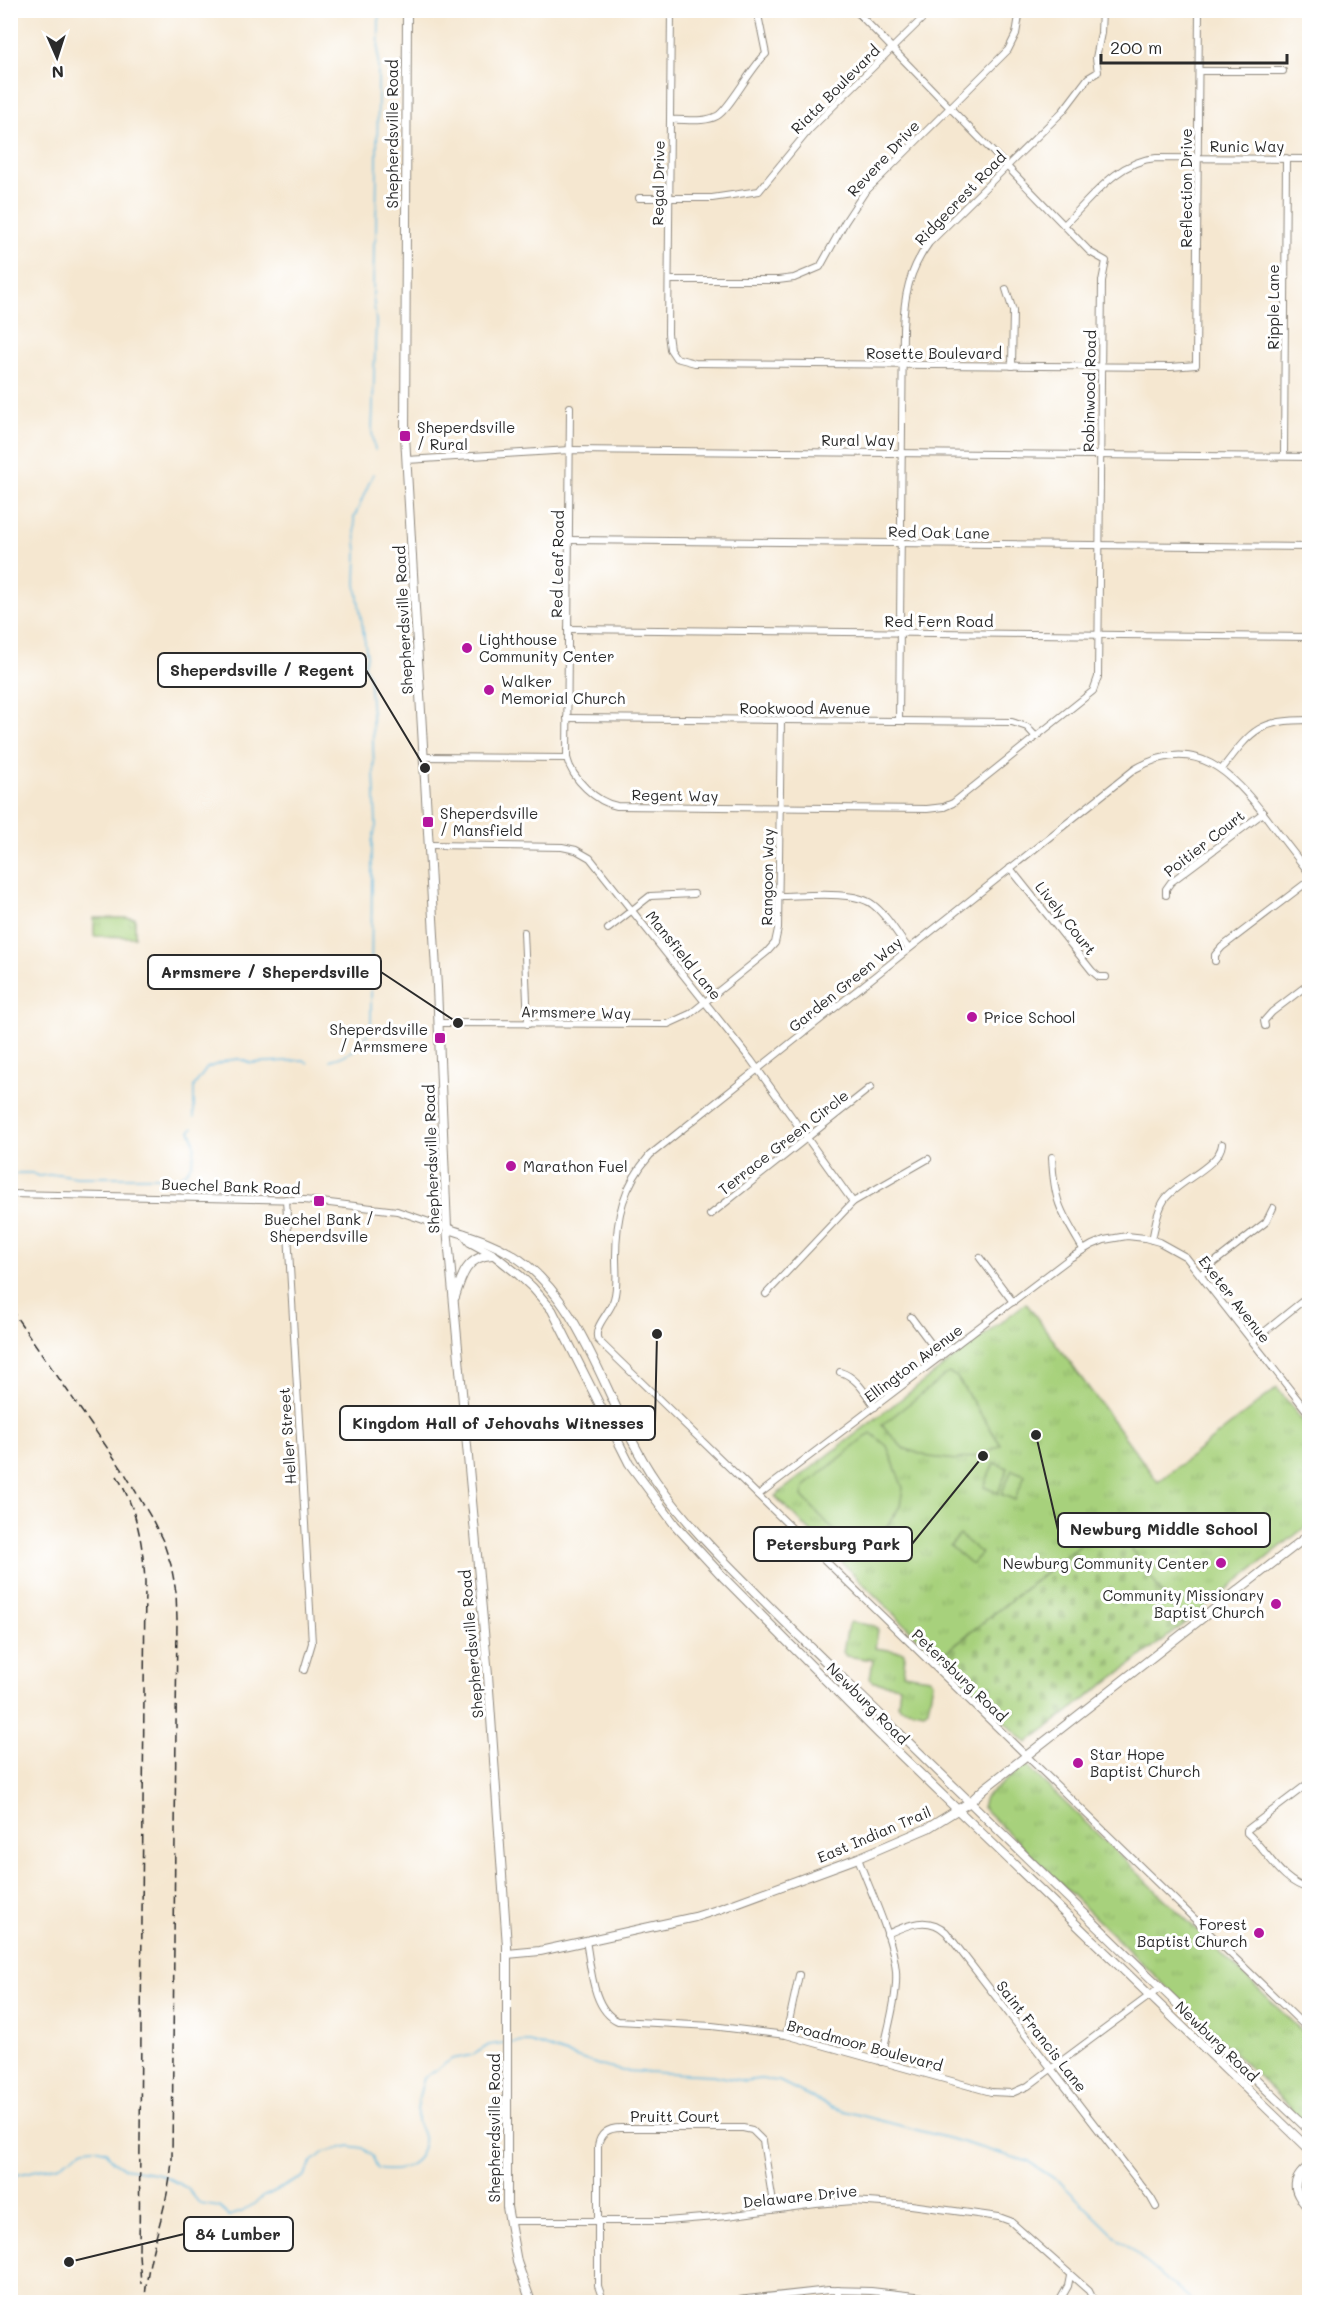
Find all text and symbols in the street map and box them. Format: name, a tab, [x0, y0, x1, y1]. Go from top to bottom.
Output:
north arrow	[27, 27, 87, 87]
scale bar	[1101, 27, 1287, 65]
text: 200 m	[1110, 35, 1162, 59]
street label: Riata Boulevard	[786, 40, 884, 138]
street label: Shepherdsville Road	[382, 59, 402, 209]
text: N	[51, 62, 64, 83]
street label: Revere Drive	[842, 116, 924, 200]
street label: Reflection Drive	[1176, 128, 1196, 248]
street label: Runic Way	[1210, 136, 1285, 156]
street label: Regal Drive	[647, 140, 669, 226]
street label: Ridgecrest Road	[910, 147, 1010, 249]
street label: Ripple Lane	[1263, 264, 1283, 350]
street label: Robinwood Road	[1078, 330, 1100, 452]
street label: Rosette Boulevard	[866, 343, 1002, 363]
place label: Sheperdsville / Rural	[417, 417, 515, 454]
marker: Sheperdsville / Rural	[398, 429, 412, 443]
street label: Rural Way	[821, 430, 895, 450]
street label: Red Leaf Road	[546, 510, 568, 618]
street label: Red Oak Lane	[888, 521, 990, 543]
street label: Shepherdsville Road	[389, 545, 417, 695]
street label: Red Fern Road	[885, 611, 993, 631]
place label: Lighthouse Community Center	[479, 629, 615, 666]
marker: Lighthouse Community Center	[460, 641, 474, 655]
callout: Sheperdsville / Regent	[158, 653, 366, 687]
text: Sheperdsville / Regent	[170, 659, 354, 680]
place label: Walker Memorial Church	[501, 671, 625, 708]
marker: Walker Memorial Church	[482, 683, 496, 697]
street label: Rookwood Avenue	[739, 698, 871, 718]
street label: Regent Way	[631, 784, 719, 806]
place label: Sheperdsville / Mansfield	[440, 803, 538, 840]
street label: Poitier Court	[1159, 805, 1249, 881]
marker: Sheperdsville / Mansfield	[421, 815, 435, 829]
street label: Rangoon Way	[756, 828, 778, 926]
street label: Lively Court	[1031, 877, 1101, 959]
street label: Mansfield Lane	[642, 906, 726, 1004]
street label: Garden Green Way	[784, 932, 906, 1036]
callout: Armsmere / Sheperdsville	[148, 955, 381, 989]
text: Armsmere / Sheperdsville	[161, 961, 369, 982]
street label: Armsmere Way	[521, 1001, 632, 1023]
place label: Price School	[984, 1007, 1075, 1027]
marker: Price School	[965, 1010, 979, 1024]
place label: Sheperdsville / Armsmere	[330, 1019, 428, 1056]
marker: Sheperdsville / Armsmere	[433, 1031, 447, 1045]
street label: Shepherdsville Road	[418, 1084, 444, 1234]
street label: Terrace Green Circle	[714, 1085, 852, 1199]
place label: Marathon Fuel	[523, 1156, 628, 1176]
marker: Marathon Fuel	[504, 1159, 518, 1173]
street label: Buechel Bank Road	[161, 1174, 301, 1198]
marker: Buechel Bank / Sheperdsville	[312, 1194, 326, 1208]
place label: Buechel Bank / Sheperdsville	[264, 1209, 374, 1246]
street label: Exeter Avenue	[1195, 1251, 1275, 1347]
street label: Ellington Avenue	[860, 1319, 966, 1407]
street label: Heller Street	[274, 1387, 300, 1485]
callout: Kingdom Hall of Jehovahs Witnesses	[340, 1406, 655, 1440]
text: Kingdom Hall of Jehovahs Witnesses	[352, 1412, 644, 1433]
callout: Newburg Middle School	[1058, 1513, 1270, 1547]
text: Newburg Middle School	[1070, 1518, 1258, 1539]
callout: Petersburg Park	[754, 1527, 912, 1561]
text: Petersburg Park	[766, 1533, 900, 1554]
place label: Newburg Community Center	[1003, 1553, 1209, 1573]
marker: Newburg Community Center	[1214, 1556, 1228, 1570]
street label: Shepherdsville Road	[455, 1569, 487, 1719]
place label: Community Missionary Baptist Church	[1103, 1585, 1264, 1622]
marker: Community Missionary Baptist Church	[1269, 1597, 1283, 1611]
street label: Petersburg Road	[908, 1624, 1012, 1726]
street label: Newburg Road	[823, 1658, 913, 1748]
place label: Star Hope Baptist Church	[1090, 1744, 1200, 1781]
marker: Star Hope Baptist Church	[1071, 1756, 1085, 1770]
street label: East Indian Trail	[814, 1801, 934, 1867]
place label: Forest Baptist Church	[1137, 1914, 1247, 1951]
marker: Forest Baptist Church	[1252, 1926, 1266, 1940]
street label: Saint Francis Lane	[992, 1976, 1092, 2096]
street label: Newburg Road	[1171, 1996, 1263, 2086]
street label: Broadmoor Boulevard	[785, 2015, 945, 2075]
street label: Shepherdsville Road	[484, 2053, 504, 2203]
street label: Pruitt Court	[630, 2106, 720, 2126]
street label: Delaware Drive	[742, 2180, 858, 2212]
callout: 84 Lumber	[184, 2217, 293, 2251]
text: 84 Lumber	[195, 2223, 281, 2244]

